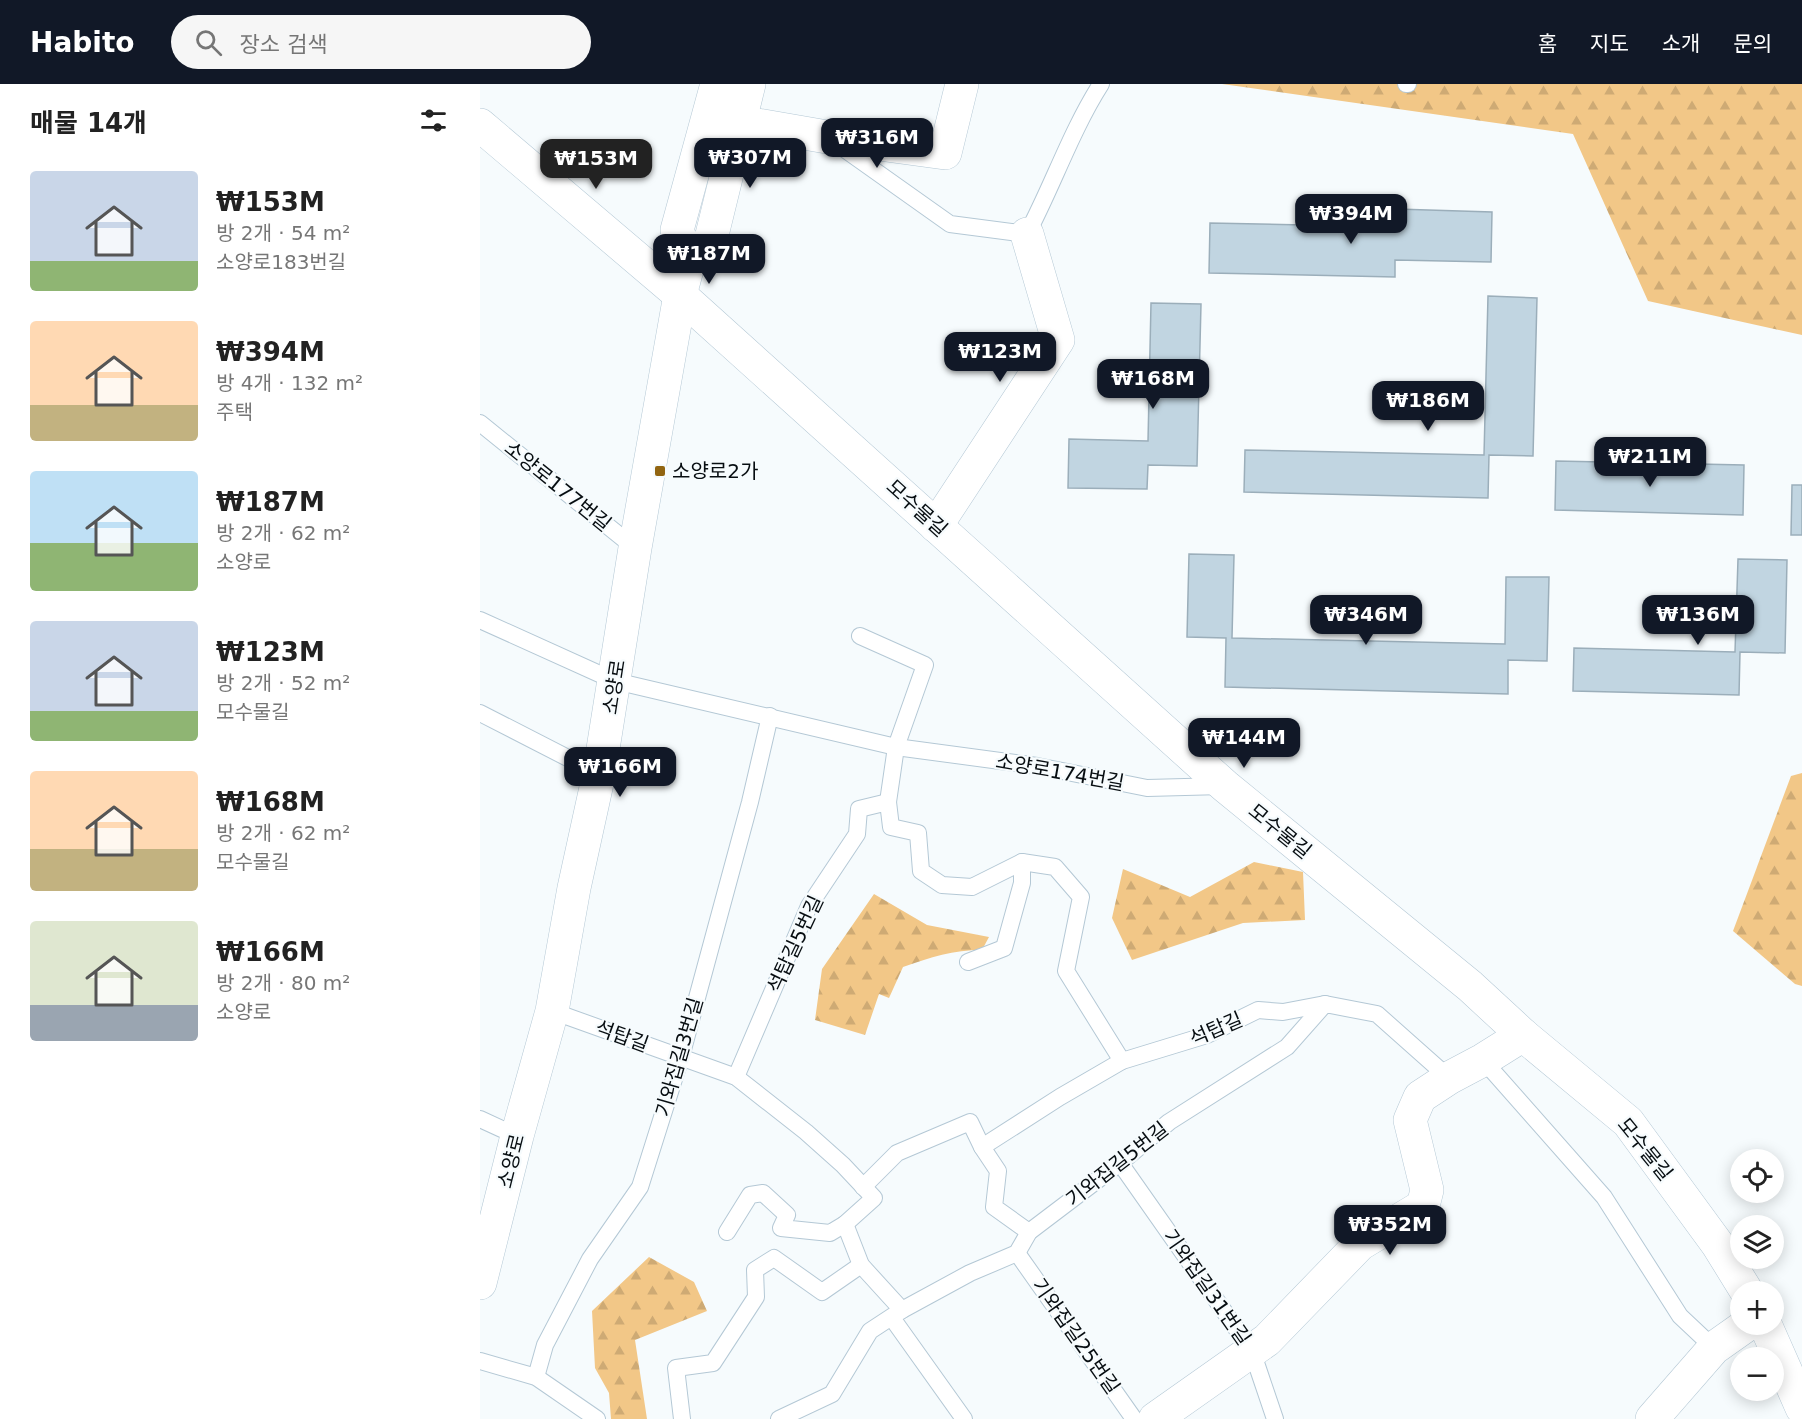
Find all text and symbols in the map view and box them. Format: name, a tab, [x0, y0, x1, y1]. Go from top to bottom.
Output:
search box	[171, 15, 591, 69]
text: Habito	[30, 26, 135, 59]
icon: search	[192, 26, 225, 59]
text: 장소 검색	[240, 32, 328, 57]
text: 홈	[1538, 32, 1557, 56]
text: 지도	[1590, 32, 1629, 56]
text: 소개	[1662, 32, 1700, 56]
text: 문의	[1733, 32, 1772, 56]
icon: filters	[417, 104, 450, 137]
text: 매물 14개	[30, 108, 147, 138]
pin: ₩316M	[835, 118, 919, 169]
text: ₩316M	[835, 125, 919, 149]
pin: ₩307M	[708, 138, 792, 189]
pin: ₩153M	[554, 139, 638, 190]
text: ₩307M	[708, 145, 792, 169]
text: ₩153M	[554, 146, 638, 170]
text: ₩153M	[216, 187, 325, 217]
pin: ₩394M	[1309, 194, 1393, 245]
icon: home	[78, 195, 150, 267]
text: ₩394M	[1309, 201, 1393, 225]
text: 방 2개 · 54 m²	[216, 221, 350, 245]
pin: ₩187M	[667, 234, 751, 285]
text: ₩187M	[667, 241, 751, 265]
text: 소양로183번길	[216, 250, 346, 274]
pin: ₩123M	[958, 332, 1042, 383]
text: ₩394M	[216, 337, 325, 367]
text: ₩123M	[958, 339, 1042, 363]
icon: home	[78, 345, 150, 417]
pin: ₩168M	[1111, 359, 1195, 410]
text: ₩168M	[1111, 366, 1195, 390]
text: 방 4개 · 132 m²	[216, 371, 363, 395]
pin: ₩186M	[1386, 381, 1470, 432]
text: ₩186M	[1386, 388, 1470, 412]
text: 주택	[216, 400, 253, 424]
street label: 소양로177번길	[500, 436, 616, 536]
pin: ₩211M	[1608, 437, 1692, 488]
text: ₩211M	[1608, 444, 1692, 468]
place label: 소양로2가	[672, 459, 758, 483]
marker: 소양로2가	[653, 464, 667, 478]
street label: 모수물길	[882, 474, 952, 542]
text: ₩187M	[216, 487, 325, 517]
icon: home	[78, 495, 150, 567]
text: 방 2개 · 62 m²	[216, 521, 350, 545]
text: 소양로	[216, 550, 271, 574]
pin: ₩346M	[1324, 595, 1408, 646]
pin: ₩136M	[1656, 595, 1740, 646]
text: ₩346M	[1324, 602, 1408, 626]
text: ₩136M	[1656, 602, 1740, 626]
text: ₩123M	[216, 637, 325, 667]
icon: home	[78, 645, 150, 717]
street label: 소양로	[598, 658, 630, 716]
text: 방 2개 · 52 m²	[216, 671, 350, 695]
text: 모수물길	[216, 700, 290, 724]
pin: ₩144M	[1202, 718, 1286, 769]
text: ₩144M	[1202, 725, 1286, 749]
pin: ₩166M	[578, 747, 662, 798]
street label: 소양로174번길	[994, 749, 1126, 795]
text: ₩166M	[578, 754, 662, 778]
text: ₩168M	[216, 787, 325, 817]
icon: home	[78, 795, 150, 867]
street label: 모수물길	[1244, 799, 1316, 863]
text: 방 2개 · 62 m²	[216, 821, 350, 845]
text: 모수물길	[216, 850, 290, 874]
street label: 석탑길5번길	[762, 891, 828, 997]
text: ₩166M	[216, 937, 325, 967]
icon: home	[78, 945, 150, 1017]
text: 방 2개 · 80 m²	[216, 971, 350, 995]
street label: 기와집길3번길	[650, 995, 708, 1119]
text: 소양로	[216, 1000, 271, 1024]
street label: 석탑길	[1186, 1007, 1246, 1051]
street label: 석탑길	[592, 1015, 652, 1057]
street label: 모수물길	[1613, 1113, 1677, 1185]
street label: 기와집길5번길	[1061, 1117, 1173, 1211]
street label: 소양로	[493, 1131, 529, 1191]
map controls	[1730, 1149, 1784, 1401]
button: locate	[1730, 1149, 1784, 1203]
pin: ₩352M	[1348, 1205, 1432, 1256]
text: ₩352M	[1348, 1212, 1432, 1236]
button: layers	[1730, 1215, 1784, 1269]
street label: 기와집길31번길	[1158, 1224, 1256, 1350]
street label: 기와집길25번길	[1027, 1273, 1125, 1399]
button: +	[1730, 1281, 1784, 1335]
button: −	[1730, 1347, 1784, 1401]

